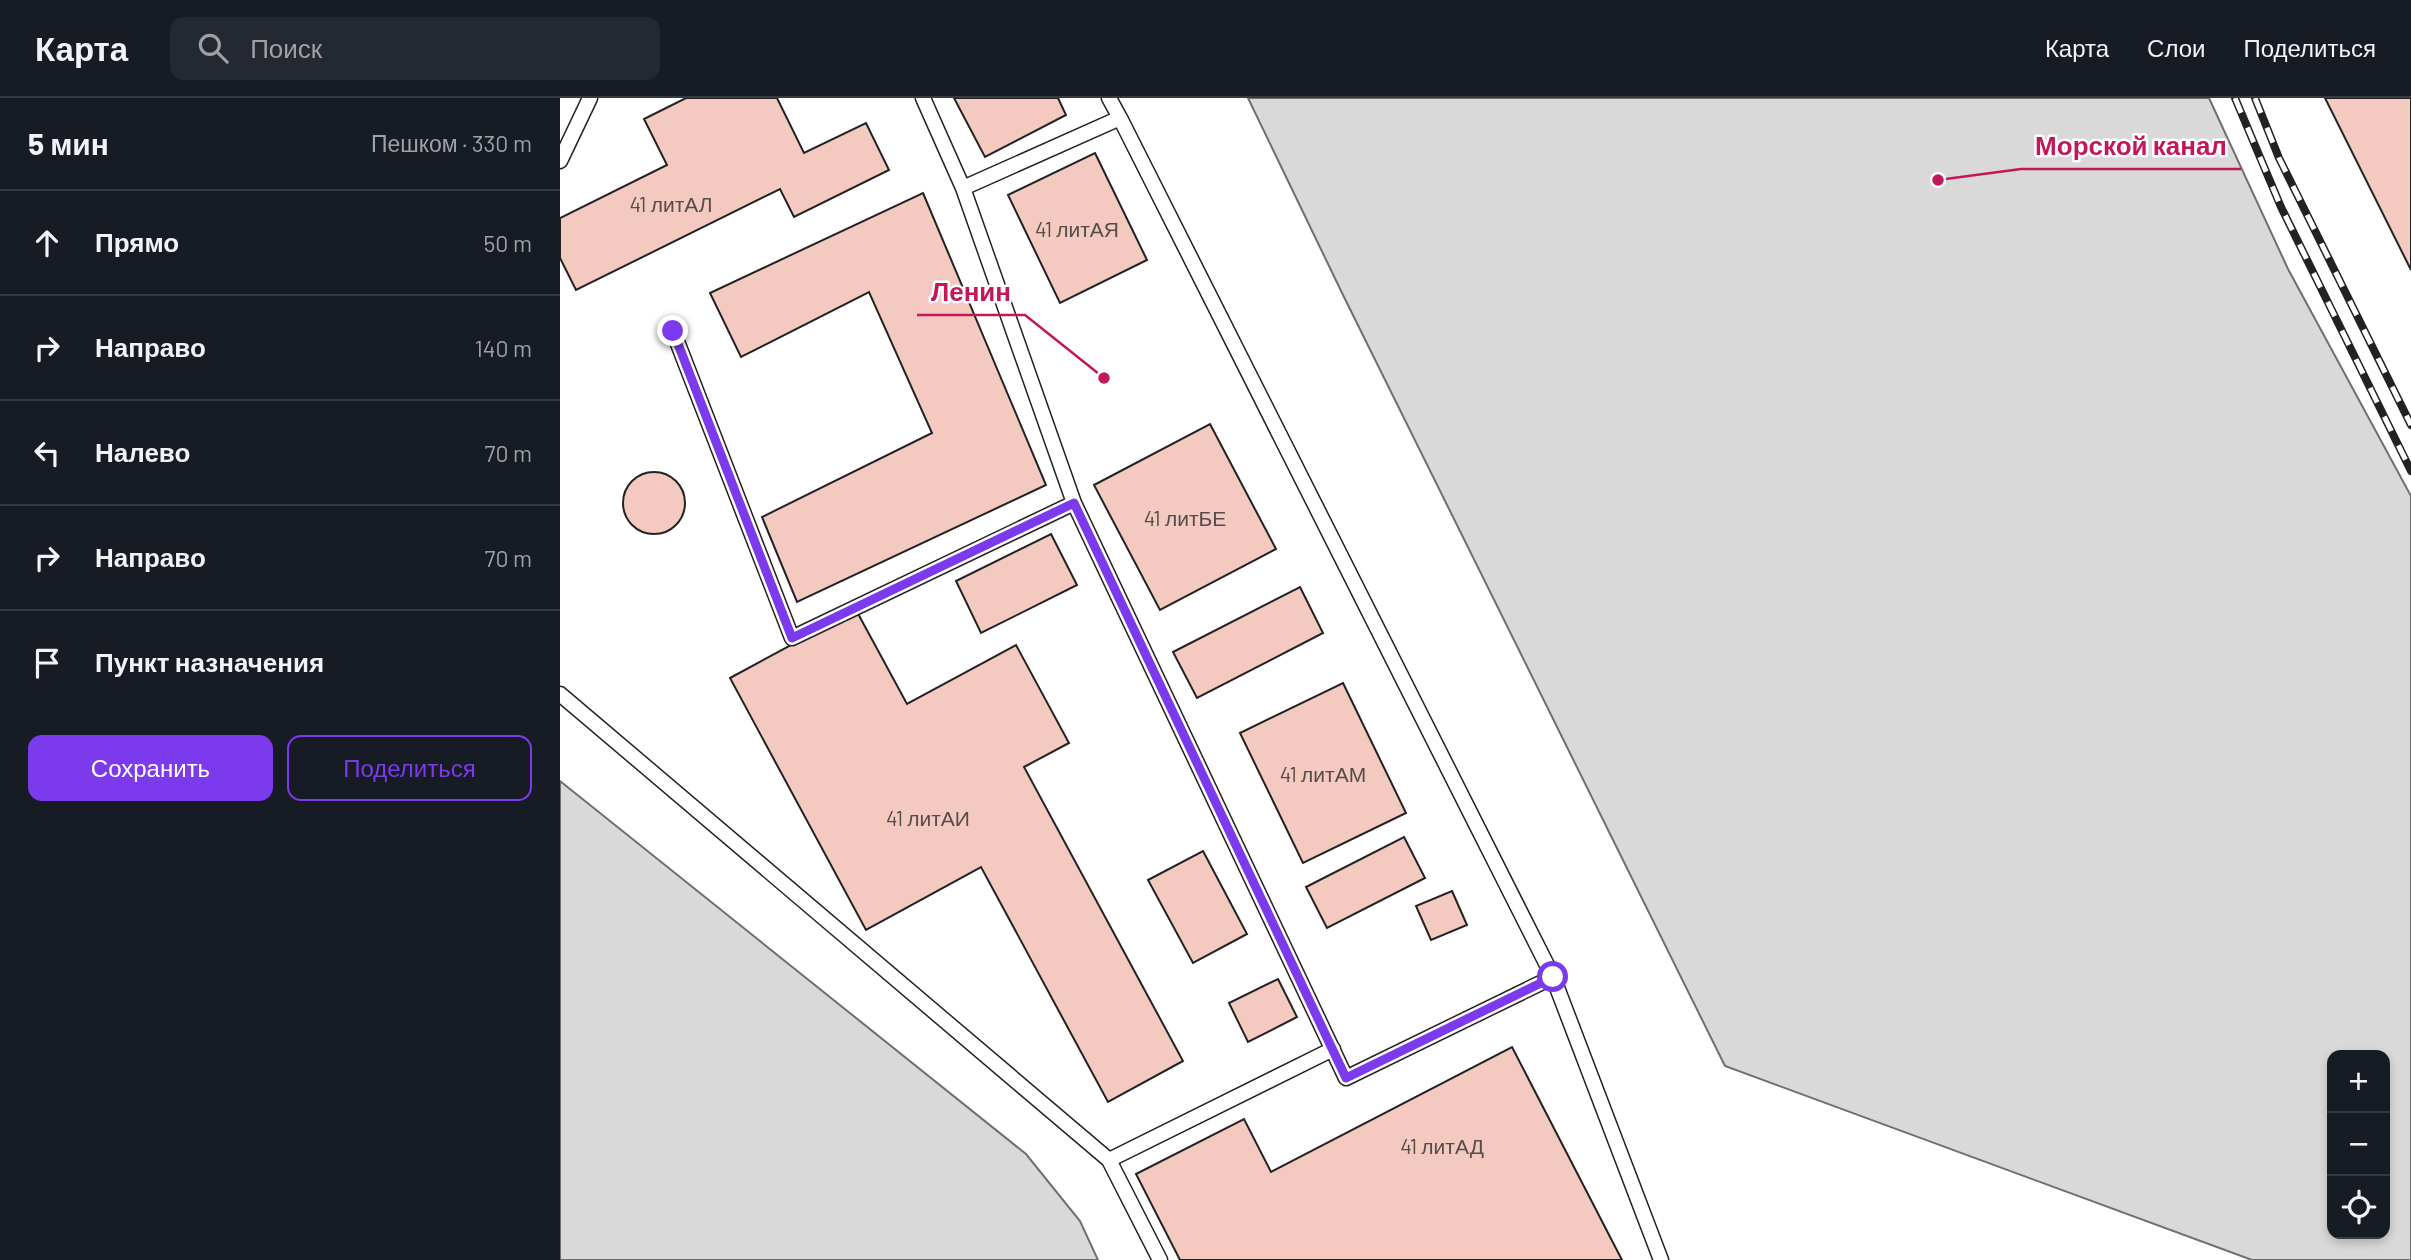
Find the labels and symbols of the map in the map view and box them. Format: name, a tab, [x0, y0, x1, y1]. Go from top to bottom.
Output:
callout: Морской канал	[2021, 122, 2241, 169]
text: Морской канал	[2035, 129, 2227, 160]
house number: 41 литАЛ	[629, 191, 713, 216]
house number: 41 литАЯ	[1035, 216, 1119, 241]
callout: Ленин	[917, 268, 1025, 315]
text: Ленин	[931, 275, 1011, 306]
route end	[657, 315, 688, 346]
house number: 41 литБЕ	[1144, 505, 1226, 530]
house number: 41 литАМ	[1280, 761, 1366, 786]
house number: 41 литАИ	[886, 805, 970, 830]
route start	[1537, 961, 1568, 992]
house number: 41 литАД	[1400, 1133, 1484, 1158]

